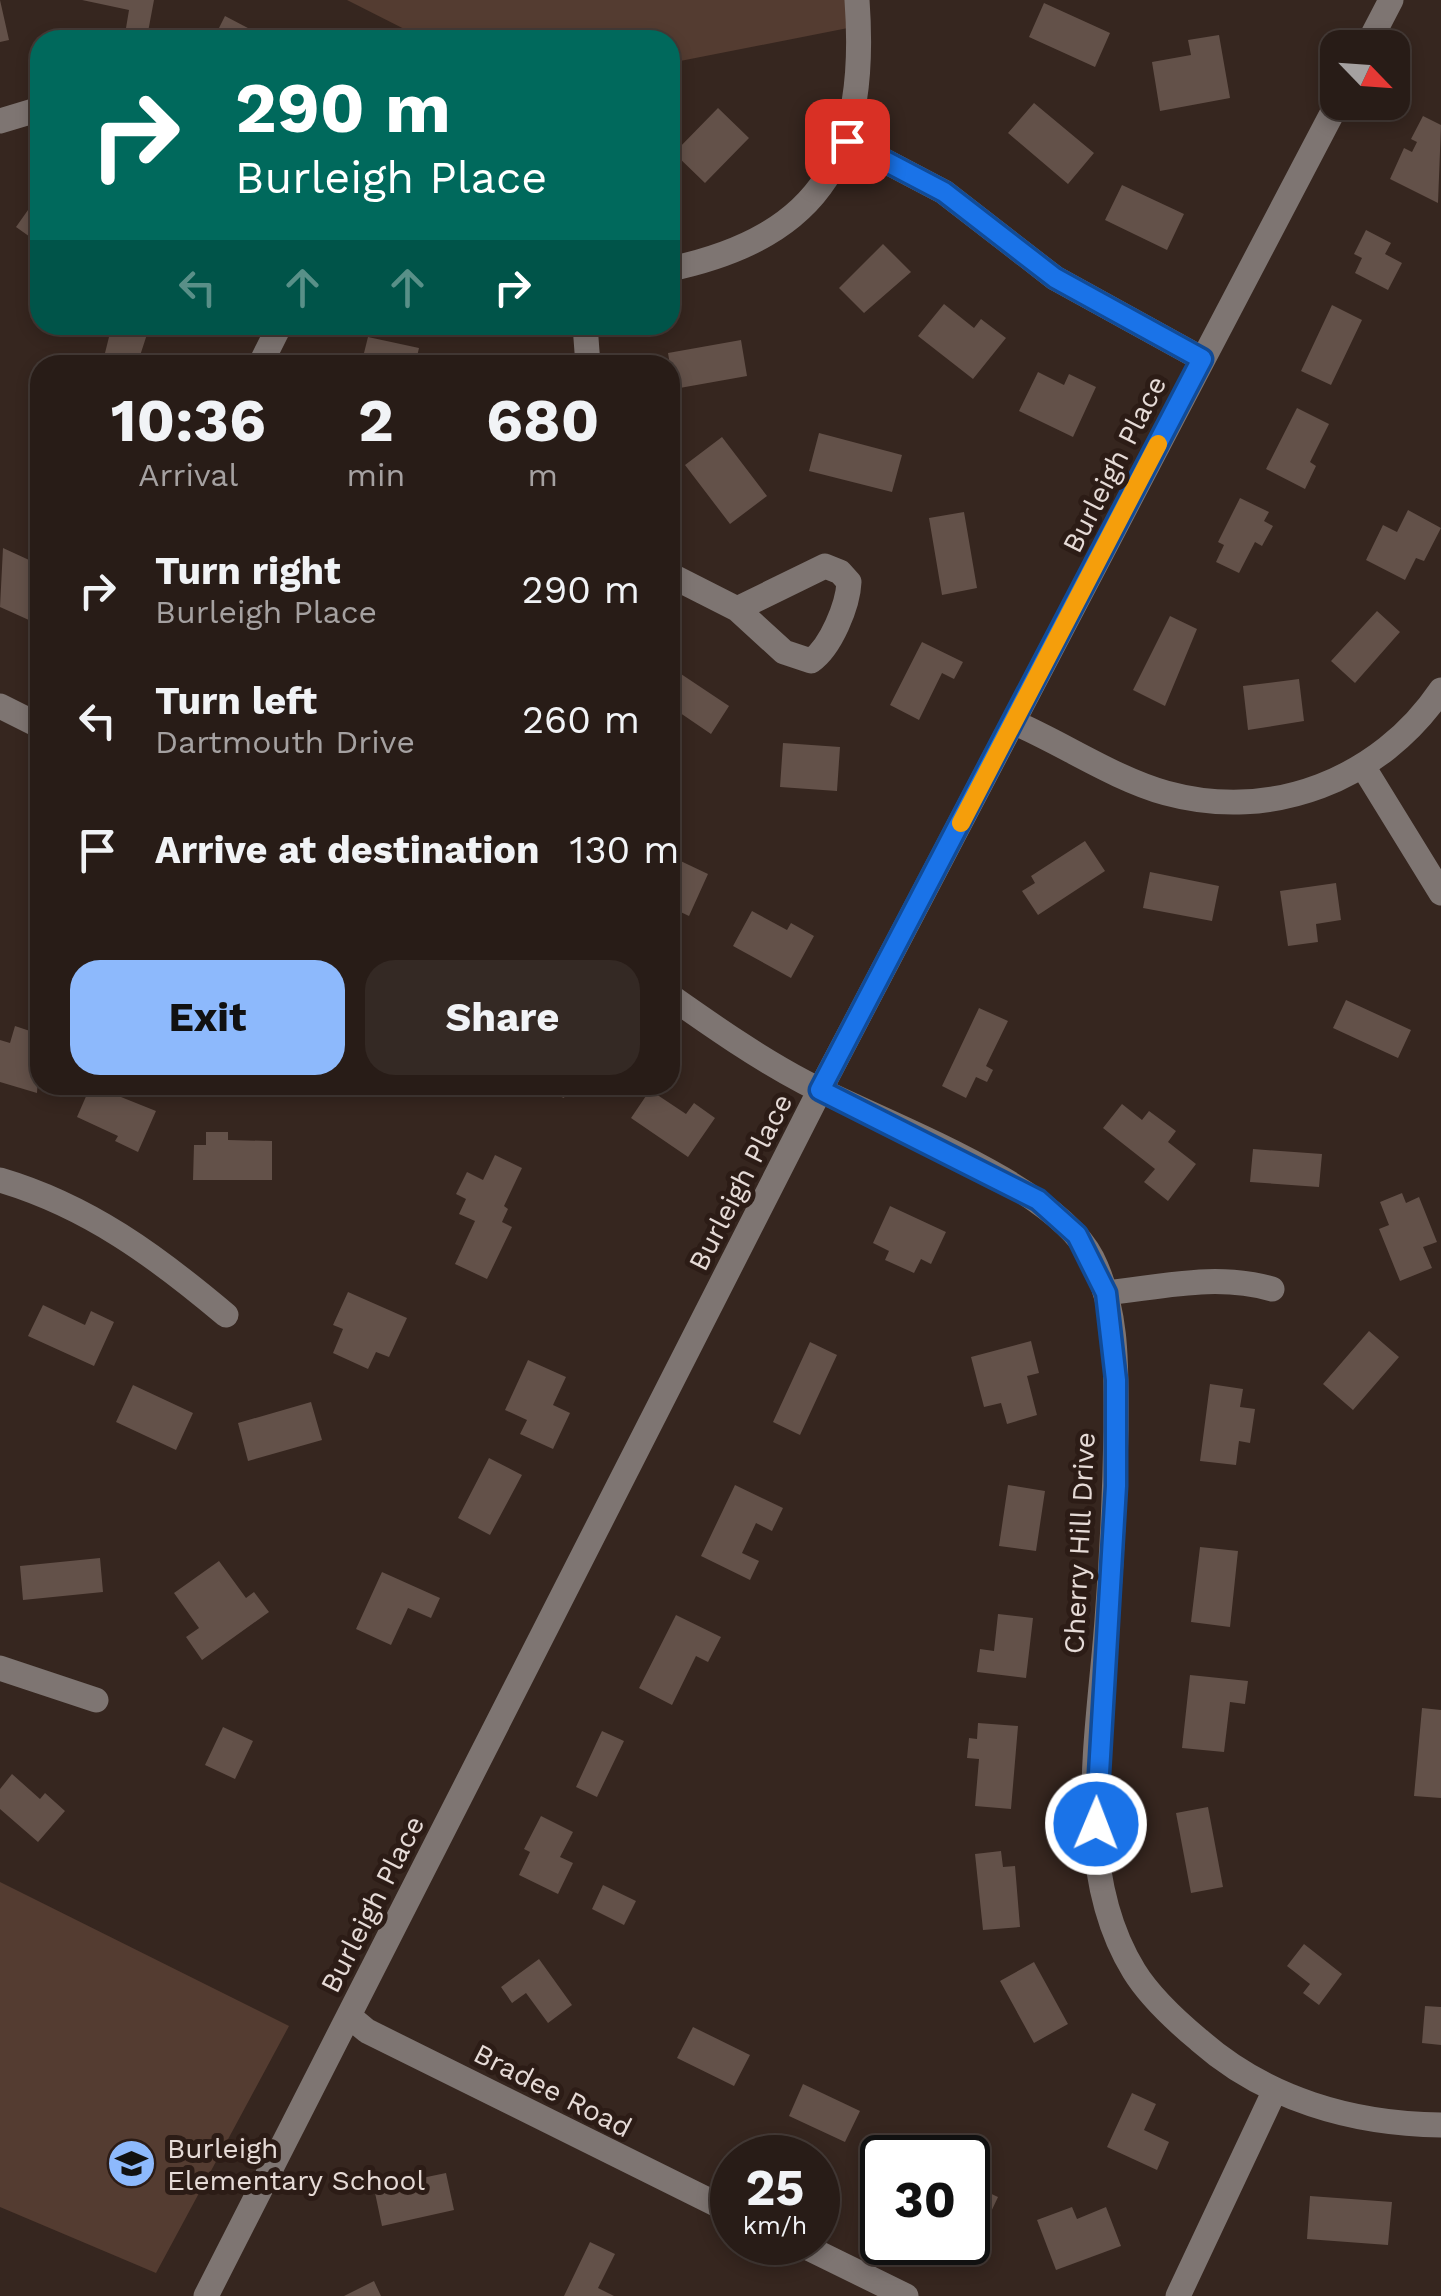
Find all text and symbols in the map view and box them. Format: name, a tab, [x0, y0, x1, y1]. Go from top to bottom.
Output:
north arrow	[1320, 30, 1410, 120]
map controls	[1320, 30, 1410, 120]
text: 290 m	[235, 67, 451, 149]
icon: right	[70, 70, 200, 200]
pin	[805, 99, 890, 184]
icon: arrive	[820, 114, 875, 169]
text: Burleigh Place	[235, 151, 547, 204]
icon: left	[170, 260, 225, 315]
icon: ahead	[275, 260, 330, 315]
icon: ahead	[380, 260, 435, 315]
icon: right	[485, 260, 540, 315]
street label: Burleigh Place	[1056, 370, 1173, 558]
text: 10:36	[111, 385, 266, 456]
text: 2	[358, 385, 394, 456]
text: 680	[486, 385, 599, 456]
text: Arrival	[138, 456, 238, 494]
text: min	[347, 456, 405, 494]
text: m	[527, 456, 558, 494]
text: Turn right	[155, 549, 341, 593]
icon: right	[70, 563, 125, 618]
text: 290 m	[522, 568, 640, 612]
text: Burleigh Place	[155, 593, 377, 631]
text: Turn left	[155, 679, 317, 723]
icon: left	[70, 693, 125, 748]
text: 260 m	[522, 698, 640, 742]
text: Dartmouth Drive	[155, 723, 415, 761]
icon: arrive	[70, 823, 125, 878]
text: Arrive at destination	[155, 828, 540, 872]
text: 130 m	[570, 828, 679, 872]
button: Exit	[70, 960, 345, 1075]
button: Share	[365, 960, 640, 1075]
street label: Burleigh Place	[682, 1088, 799, 1276]
street label: Cherry Hill Drive	[1057, 1431, 1102, 1655]
position arrow	[1044, 1772, 1148, 1876]
street label: Burleigh Place	[314, 1810, 431, 1998]
street label: Bradee Road	[468, 2036, 637, 2144]
place label: Burleigh Elementary School	[167, 2132, 425, 2197]
speed limit sign: 30	[860, 2135, 990, 2265]
school or university icon: Burleigh Elementary School	[106, 2138, 158, 2190]
text: 25	[746, 2158, 804, 2217]
text: km/h	[743, 2211, 807, 2240]

